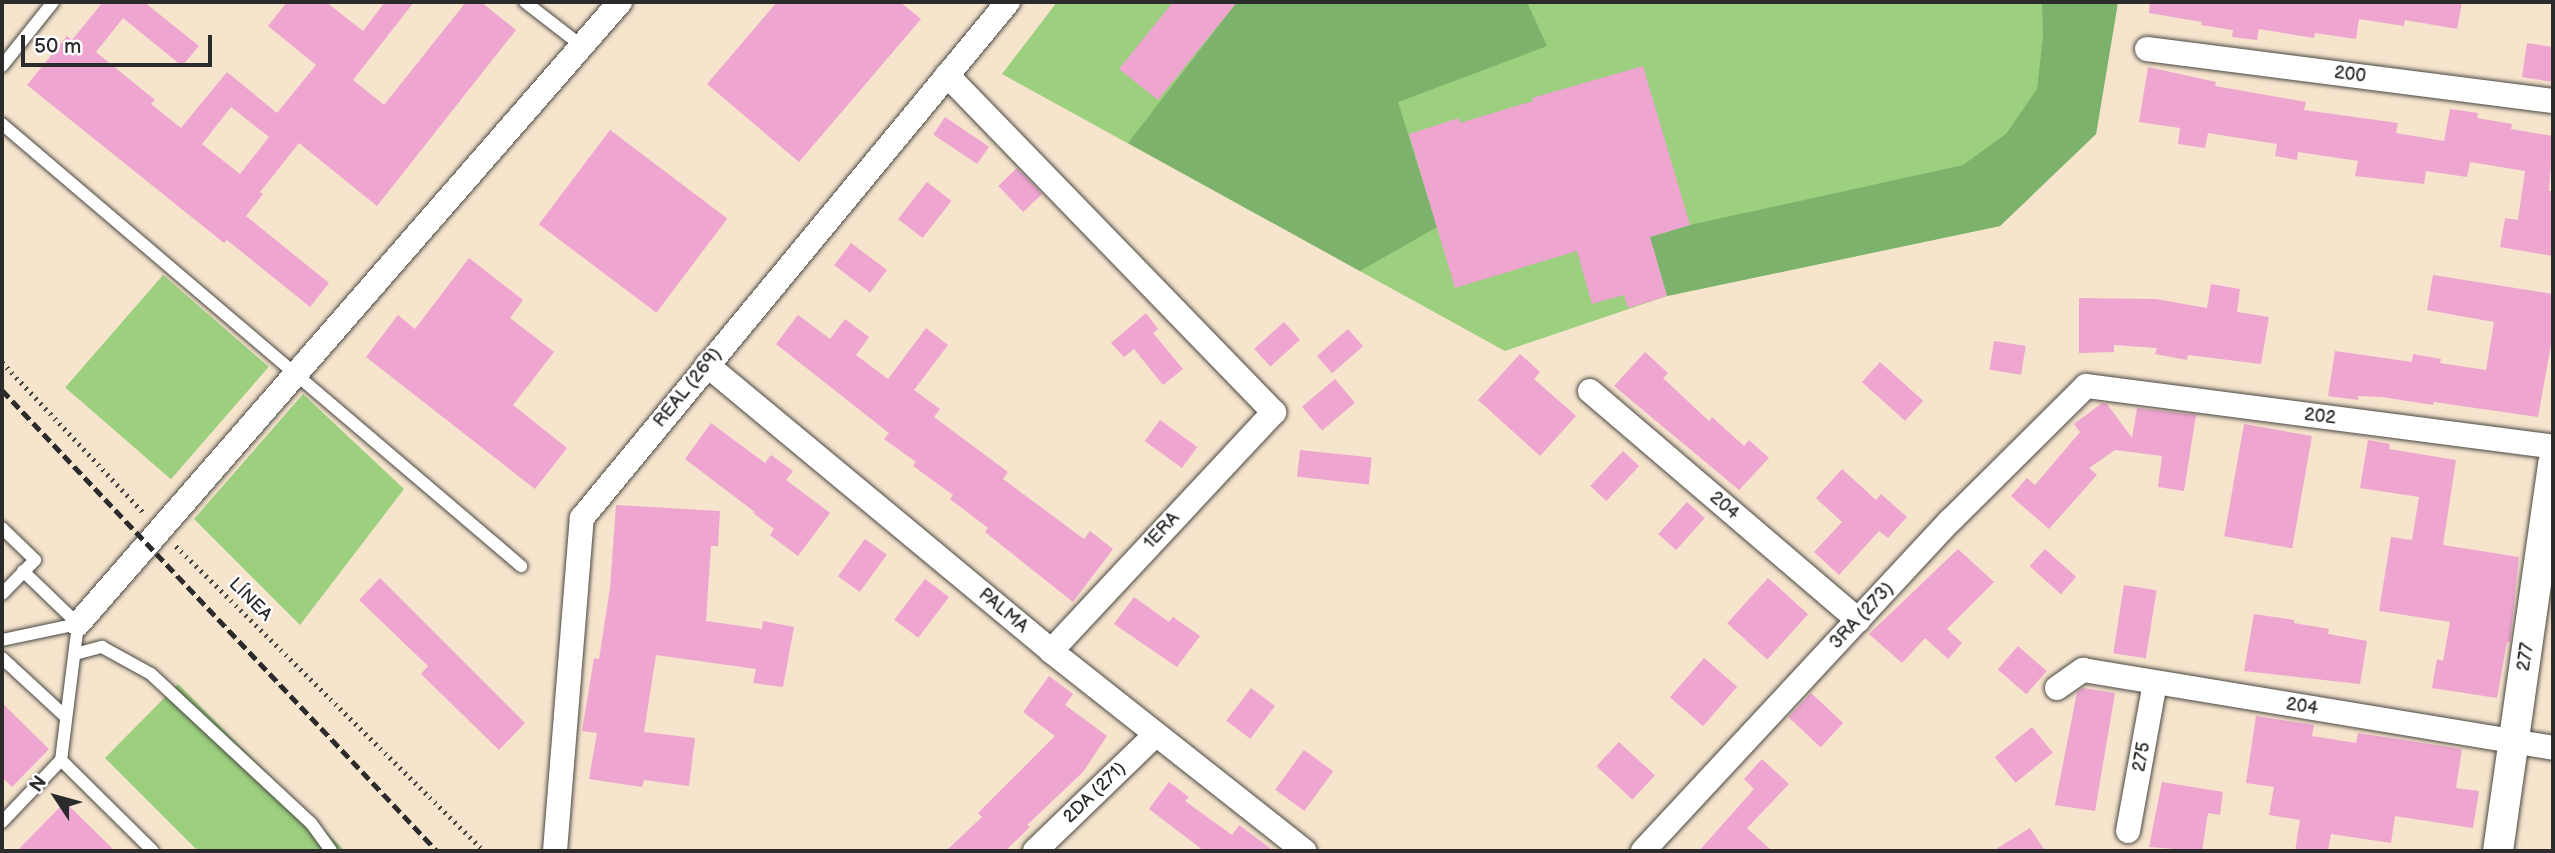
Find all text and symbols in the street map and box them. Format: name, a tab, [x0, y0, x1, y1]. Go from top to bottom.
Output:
scale bar	[24, 21, 215, 65]
text: 50 m	[34, 34, 81, 59]
street label: 200	[2333, 62, 2367, 88]
street label: REAL (269)	[649, 344, 727, 432]
street label: 202	[2303, 404, 2337, 430]
street label: 204	[1705, 487, 1743, 525]
street label: 1ERA	[1140, 508, 1184, 554]
street label: LÍNEA	[224, 574, 276, 626]
street label: 3RA (273)	[1826, 578, 1898, 654]
street label: PALMA	[974, 584, 1032, 638]
street label: 277	[2513, 641, 2539, 673]
street label: 204	[2284, 694, 2320, 720]
street label: 275	[2129, 740, 2155, 774]
street label: 2DA (271)	[1059, 758, 1131, 828]
north arrow	[21, 762, 91, 832]
text: N	[25, 772, 52, 797]

